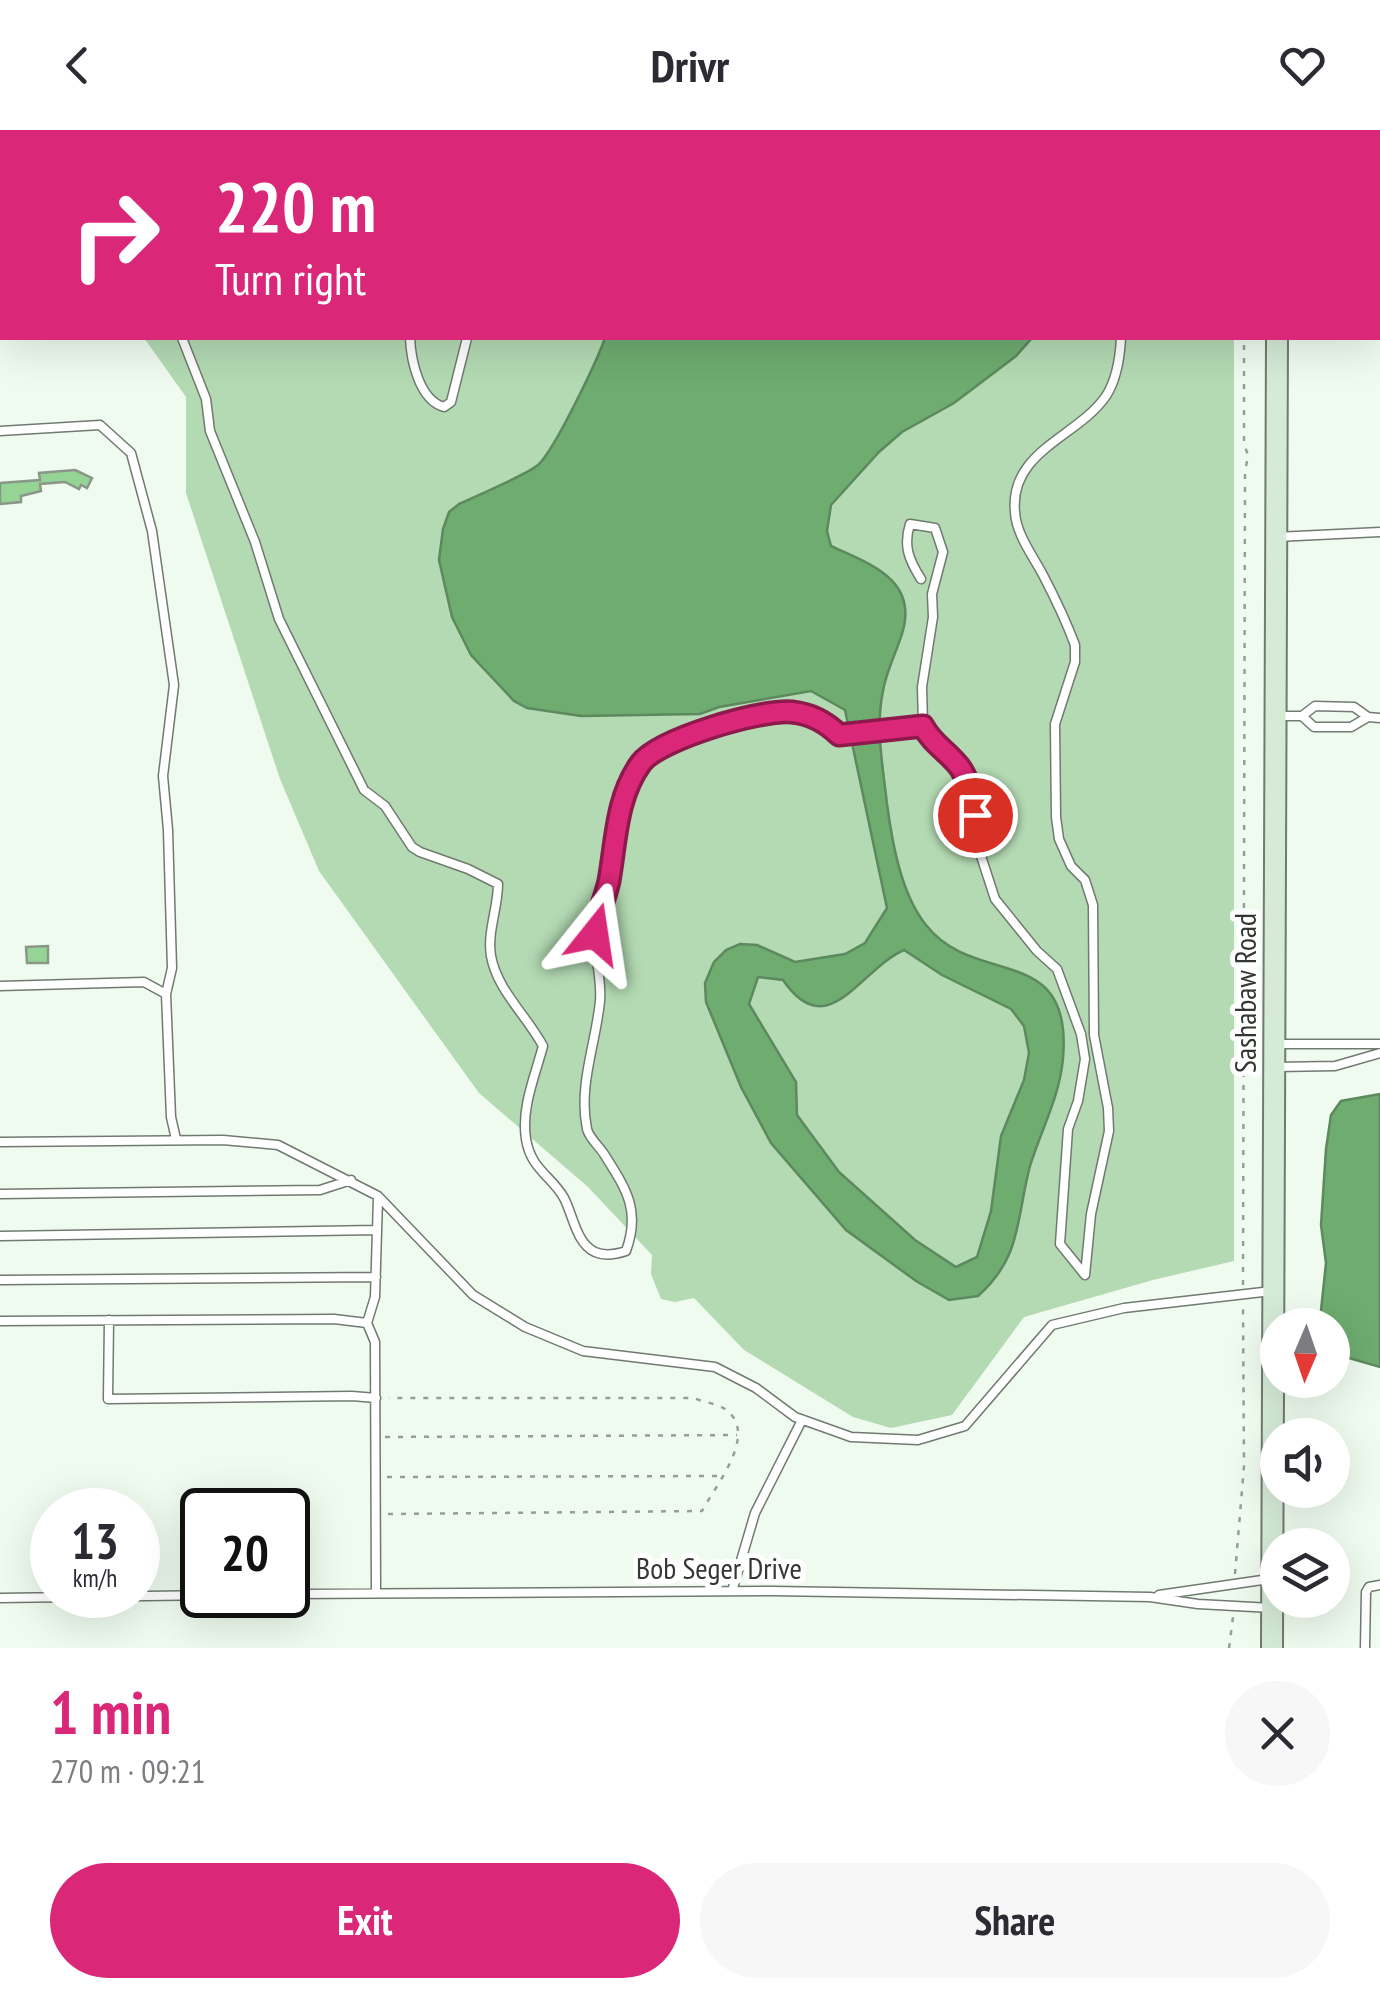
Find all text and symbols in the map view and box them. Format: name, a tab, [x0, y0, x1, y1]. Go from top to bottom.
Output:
text: Drivr	[651, 36, 729, 94]
icon: back	[50, 38, 105, 93]
icon: heart	[1275, 38, 1330, 93]
text: 220 m	[215, 161, 376, 251]
icon: right	[50, 170, 180, 300]
text: Turn right	[215, 249, 366, 307]
pin	[933, 773, 1018, 858]
icon: arrive	[948, 788, 1003, 843]
position arrow	[543, 882, 647, 986]
street label: Sashabaw Road	[1225, 913, 1264, 1073]
north arrow	[1260, 1308, 1350, 1398]
map controls	[1260, 1308, 1350, 1618]
button: sound	[1260, 1418, 1350, 1508]
speed limit sign: 20	[180, 1488, 310, 1618]
text: 13	[71, 1508, 119, 1573]
button: layers	[1260, 1528, 1350, 1618]
street label: Bob Seger Drive	[636, 1548, 802, 1587]
text: km/h	[73, 1562, 117, 1594]
text: 1 min	[50, 1673, 171, 1751]
button: close	[1225, 1681, 1330, 1786]
text: 270 m · 09:21	[50, 1750, 205, 1792]
button: Exit	[50, 1863, 680, 1978]
button: Share	[700, 1863, 1330, 1978]

